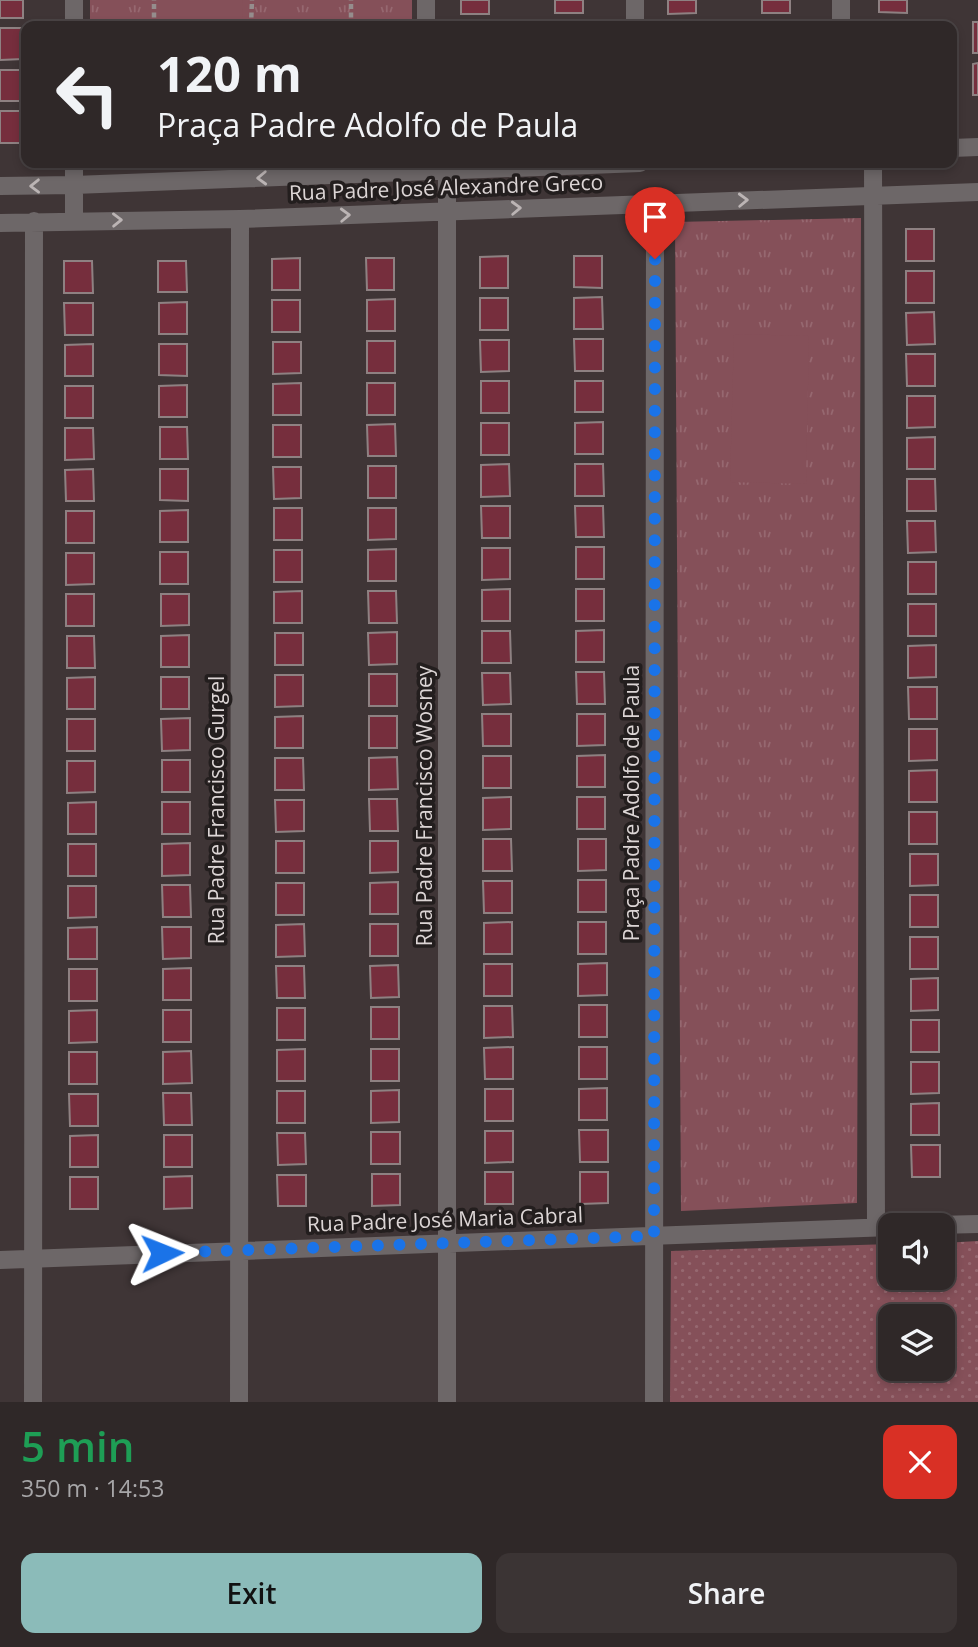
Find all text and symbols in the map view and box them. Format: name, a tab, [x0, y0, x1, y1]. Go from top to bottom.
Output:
text: 120 m	[157, 40, 302, 106]
icon: left	[42, 49, 133, 140]
text: Praça Padre Adolfo de Paula	[157, 103, 578, 146]
street label: Rua Padre José Alexandre Greco	[288, 168, 604, 206]
one-way arrow	[256, 171, 267, 186]
one-way arrow	[29, 178, 40, 193]
pin	[625, 187, 685, 259]
one-way arrow	[738, 193, 749, 208]
icon: arrive	[636, 198, 674, 236]
one-way arrow	[511, 201, 522, 216]
one-way arrow	[339, 207, 350, 222]
one-way arrow	[112, 212, 123, 228]
street label: Rua Padre Francisco Wosney	[410, 665, 438, 946]
street label: Praça Padre Adolfo de Paula	[617, 665, 645, 941]
street label: Rua Padre Francisco Gurgel	[202, 676, 230, 944]
street label: Rua Padre José Maria Cabral	[306, 1200, 584, 1238]
map controls	[878, 1213, 955, 1381]
button: sound	[878, 1213, 955, 1290]
position arrow	[125, 1216, 199, 1290]
button: layers	[878, 1304, 955, 1381]
text: 5 min	[21, 1417, 134, 1474]
button: close	[883, 1425, 957, 1499]
text: 350 m · 14:53	[21, 1472, 164, 1504]
button: Exit	[21, 1553, 482, 1633]
button: Share	[496, 1553, 957, 1633]

